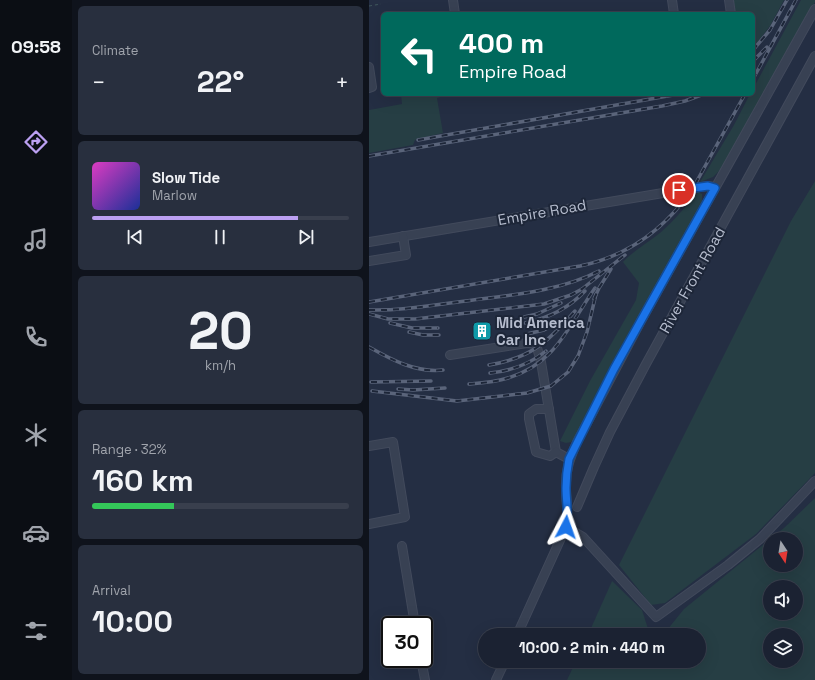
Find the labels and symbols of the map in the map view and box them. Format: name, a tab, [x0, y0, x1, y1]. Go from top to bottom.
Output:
pin	[662, 173, 696, 207]
street label: Empire Road	[496, 195, 588, 229]
street label: River Front Road	[655, 224, 729, 336]
place label: Mid America Car Inc	[496, 313, 585, 349]
building icon: Mid America Car Inc	[471, 320, 493, 342]
position arrow	[545, 506, 587, 548]
north arrow	[763, 532, 803, 572]
speed limit sign: 30	[381, 616, 433, 668]

